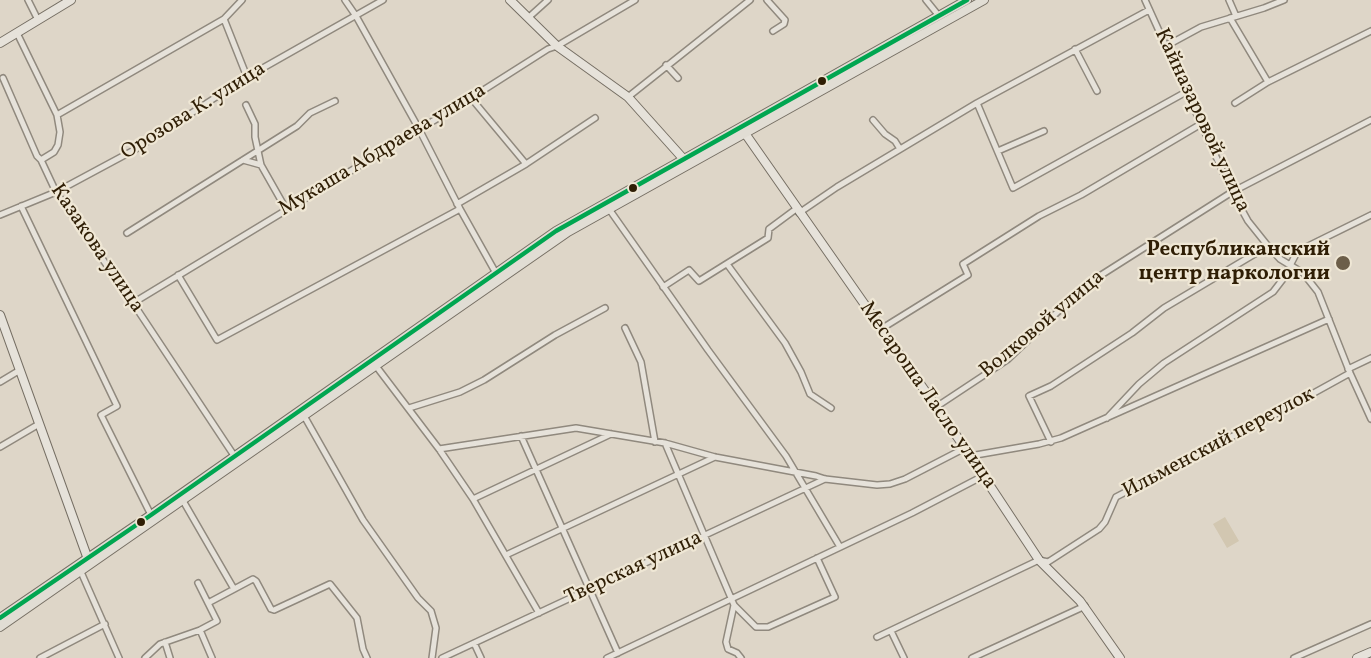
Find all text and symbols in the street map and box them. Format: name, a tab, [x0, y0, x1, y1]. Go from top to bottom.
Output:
street label: Кайназаровой улица	[1147, 25, 1255, 217]
street label: Орозова К. улица	[117, 57, 271, 167]
unlabelled marker	[816, 75, 828, 87]
street label: Мукаша Абдраева улица	[275, 79, 491, 223]
street label: Казакова улица	[44, 180, 148, 318]
unlabelled marker	[627, 182, 639, 194]
place label: Республиканский центр наркологии	[1139, 238, 1330, 288]
marker: Республиканский центр наркологии	[1334, 254, 1352, 272]
street label: Волковой улица	[976, 266, 1110, 384]
street label: Месароша Ласло улица	[853, 297, 1001, 495]
street label: Ильменский переулок	[1119, 383, 1319, 505]
unlabelled marker	[135, 516, 147, 528]
street label: Тверская улица	[561, 526, 707, 612]

